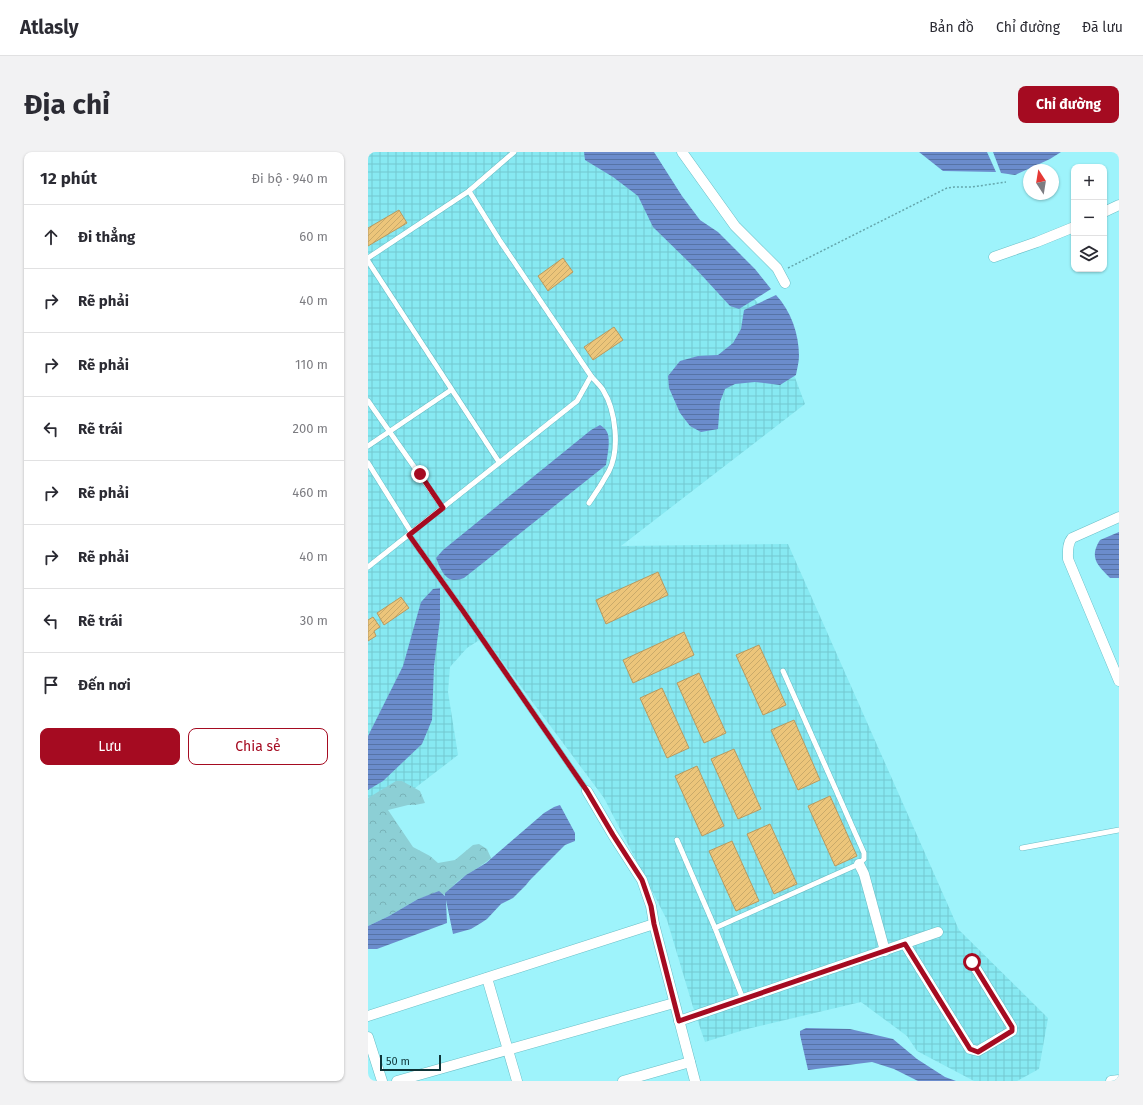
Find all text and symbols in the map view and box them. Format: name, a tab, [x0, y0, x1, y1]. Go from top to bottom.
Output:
text: Atlasly	[20, 16, 79, 39]
text: Bản đồ	[929, 19, 974, 36]
text: Chỉ đường	[996, 19, 1060, 36]
text: Đã lưu	[1082, 19, 1123, 36]
button: Chỉ đường	[1018, 86, 1119, 123]
text: Địa chỉ	[24, 88, 110, 121]
north arrow	[1023, 164, 1059, 200]
map controls	[1071, 164, 1107, 272]
button: +	[1071, 164, 1107, 200]
text: 12 phút	[40, 168, 97, 189]
text: Đi bộ · 940 m	[252, 171, 328, 186]
button: −	[1071, 200, 1107, 236]
icon: ahead	[40, 226, 62, 248]
text: Đi thẳng	[78, 228, 135, 246]
text: 60 m	[299, 229, 328, 244]
button: layers	[1071, 236, 1107, 272]
icon: right	[40, 290, 62, 312]
text: Rẽ phải	[78, 292, 129, 310]
text: 40 m	[299, 293, 328, 308]
icon: right	[40, 354, 62, 376]
text: Rẽ phải	[78, 356, 129, 374]
text: 110 m	[295, 357, 328, 372]
icon: left	[40, 418, 62, 440]
text: Rẽ trái	[78, 420, 123, 438]
text: 200 m	[292, 421, 328, 436]
route end	[411, 465, 429, 483]
icon: right	[40, 482, 62, 504]
text: Rẽ phải	[78, 484, 129, 502]
text: 460 m	[292, 485, 328, 500]
icon: right	[40, 546, 62, 568]
text: Rẽ phải	[78, 548, 129, 566]
text: 40 m	[299, 549, 328, 564]
icon: left	[40, 610, 62, 632]
text: Rẽ trái	[78, 612, 123, 630]
text: 30 m	[300, 613, 328, 628]
icon: arrive	[40, 674, 62, 696]
text: Đến nơi	[78, 676, 131, 694]
button: Lưu	[40, 728, 180, 765]
button: Chia sẻ	[188, 728, 328, 765]
route start	[963, 953, 981, 971]
scale bar	[380, 1053, 441, 1072]
text: 50 m	[386, 1055, 410, 1068]

